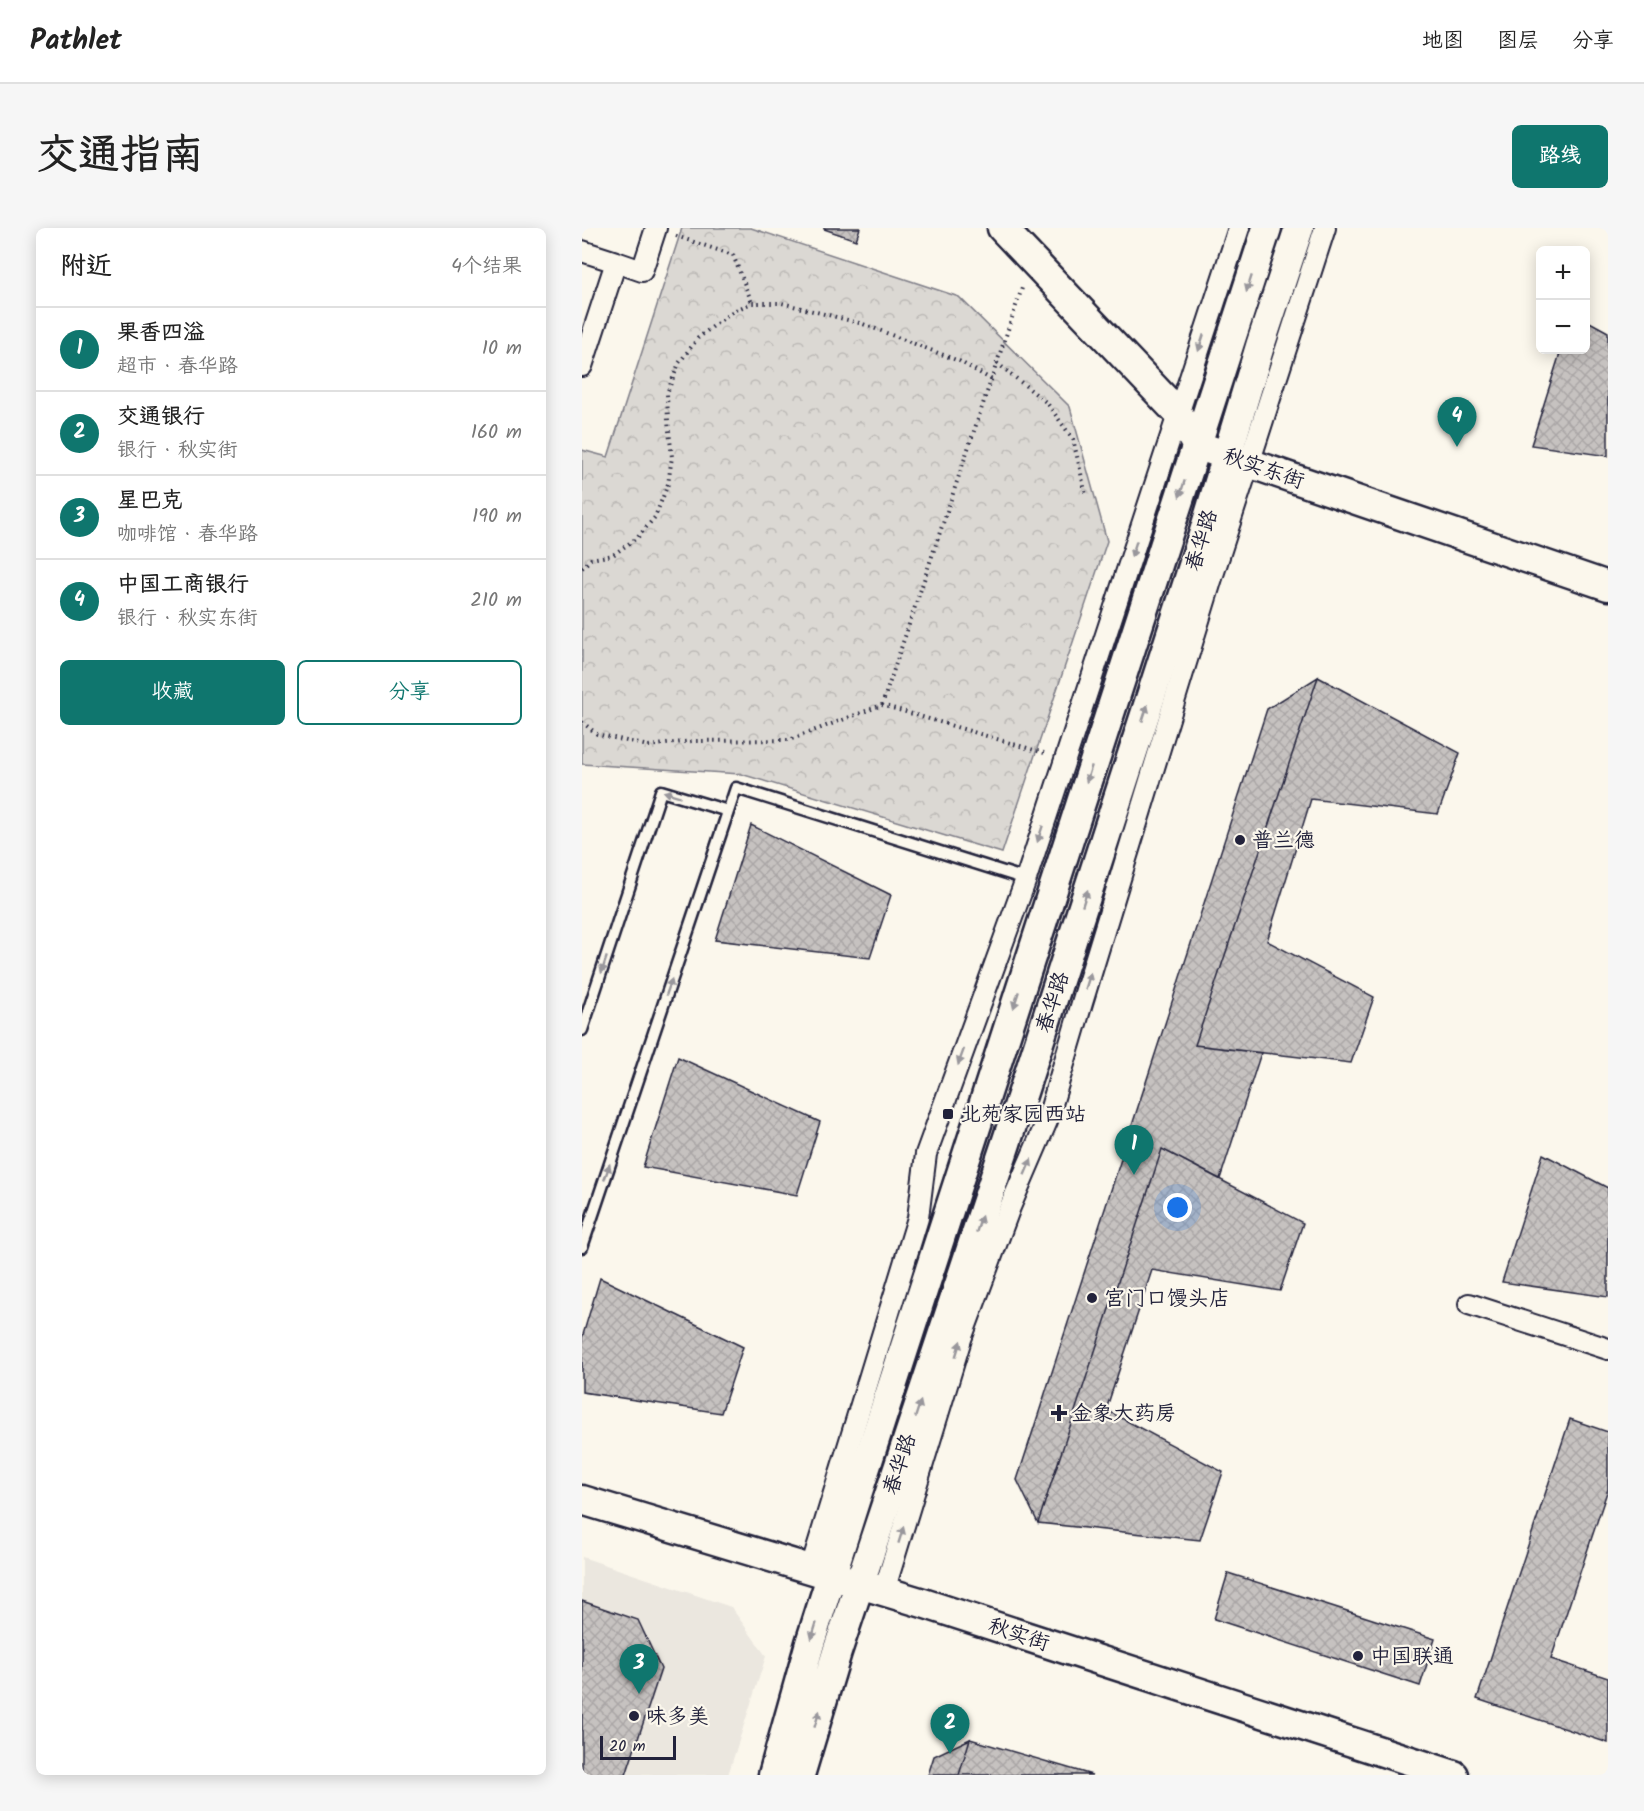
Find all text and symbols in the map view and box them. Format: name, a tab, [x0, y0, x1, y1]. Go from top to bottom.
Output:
text: Pathlet	[30, 19, 122, 64]
text: 地图	[1422, 25, 1464, 58]
text: 图层	[1497, 25, 1539, 58]
text: 分享	[1572, 25, 1614, 58]
text: 交通指南	[36, 123, 204, 190]
button: 路线	[1512, 125, 1608, 188]
text: 附近	[60, 246, 112, 288]
map controls	[1536, 246, 1590, 354]
button: +	[1536, 246, 1590, 300]
text: 4个结果	[451, 251, 522, 283]
one-way arrow	[1243, 275, 1253, 293]
button: −	[1536, 300, 1590, 354]
text: 果香四溢	[117, 316, 205, 351]
text: 1	[76, 333, 83, 365]
text: 10 m	[482, 333, 522, 365]
one-way arrow	[1196, 334, 1205, 352]
text: 超市 · 春华路	[117, 351, 238, 383]
pin: 4	[1438, 398, 1476, 447]
text: 交通银行	[117, 400, 205, 435]
text: 2	[74, 417, 85, 449]
text: 160 m	[471, 417, 522, 449]
text: 银行 · 秋实街	[117, 435, 238, 467]
street label: 秋实东街	[1218, 440, 1309, 499]
one-way arrow	[1177, 480, 1186, 498]
text: 星巴克	[117, 484, 183, 519]
text: 3	[74, 501, 85, 533]
text: 190 m	[472, 501, 522, 533]
street label: 春华路	[1177, 505, 1227, 575]
text: 咖啡馆 · 春华路	[117, 519, 258, 551]
one-way arrow	[1128, 540, 1138, 558]
text: 中国工商银行	[117, 568, 249, 603]
text: 4	[74, 585, 85, 617]
text: 210 m	[470, 585, 522, 617]
text: 银行 · 秋实东街	[117, 603, 258, 635]
button: 收藏	[60, 660, 285, 725]
button: 分享	[297, 660, 522, 725]
one-way arrow	[1141, 704, 1150, 722]
one-way arrow	[1084, 765, 1094, 783]
one-way arrow	[663, 789, 681, 798]
one-way arrow	[1035, 825, 1045, 843]
place label: 普兰德	[1252, 825, 1315, 858]
marker: 普兰德	[1233, 833, 1247, 847]
one-way arrow	[1081, 889, 1090, 907]
one-way arrow	[598, 956, 608, 974]
street label: 春华路	[1028, 967, 1079, 1038]
one-way arrow	[1084, 972, 1093, 990]
one-way arrow	[665, 978, 675, 996]
one-way arrow	[1011, 991, 1021, 1009]
one-way arrow	[956, 1048, 966, 1066]
place label: 北苑家园西站	[960, 1099, 1086, 1132]
marker: 北苑家园西站	[941, 1107, 955, 1121]
pin: 1	[1114, 1126, 1154, 1175]
one-way arrow	[1023, 1157, 1033, 1175]
one-way arrow	[603, 1163, 613, 1181]
your location	[1163, 1193, 1192, 1222]
one-way arrow	[975, 1215, 984, 1233]
place label: 宫门口馒头店	[1104, 1283, 1230, 1316]
marker: 宫门口馒头店	[1085, 1291, 1099, 1305]
one-way arrow	[954, 1340, 963, 1358]
place label: 金象大药房	[1071, 1398, 1176, 1431]
one-way arrow	[913, 1400, 923, 1418]
marker: 金象大药房	[1052, 1406, 1066, 1420]
street label: 春华路	[875, 1429, 926, 1500]
one-way arrow	[897, 1526, 906, 1544]
street label: 秋实街	[983, 1610, 1054, 1661]
one-way arrow	[809, 1622, 818, 1640]
place label: 中国联通	[1370, 1641, 1454, 1674]
pin: 3	[620, 1644, 658, 1694]
marker: 中国联通	[1351, 1649, 1365, 1663]
place label: 味多美	[646, 1701, 709, 1734]
pin: 2	[930, 1704, 970, 1754]
marker: 味多美	[627, 1709, 641, 1723]
one-way arrow	[813, 1710, 822, 1728]
scale bar	[600, 1733, 676, 1760]
text: 20 m	[609, 1734, 645, 1759]

